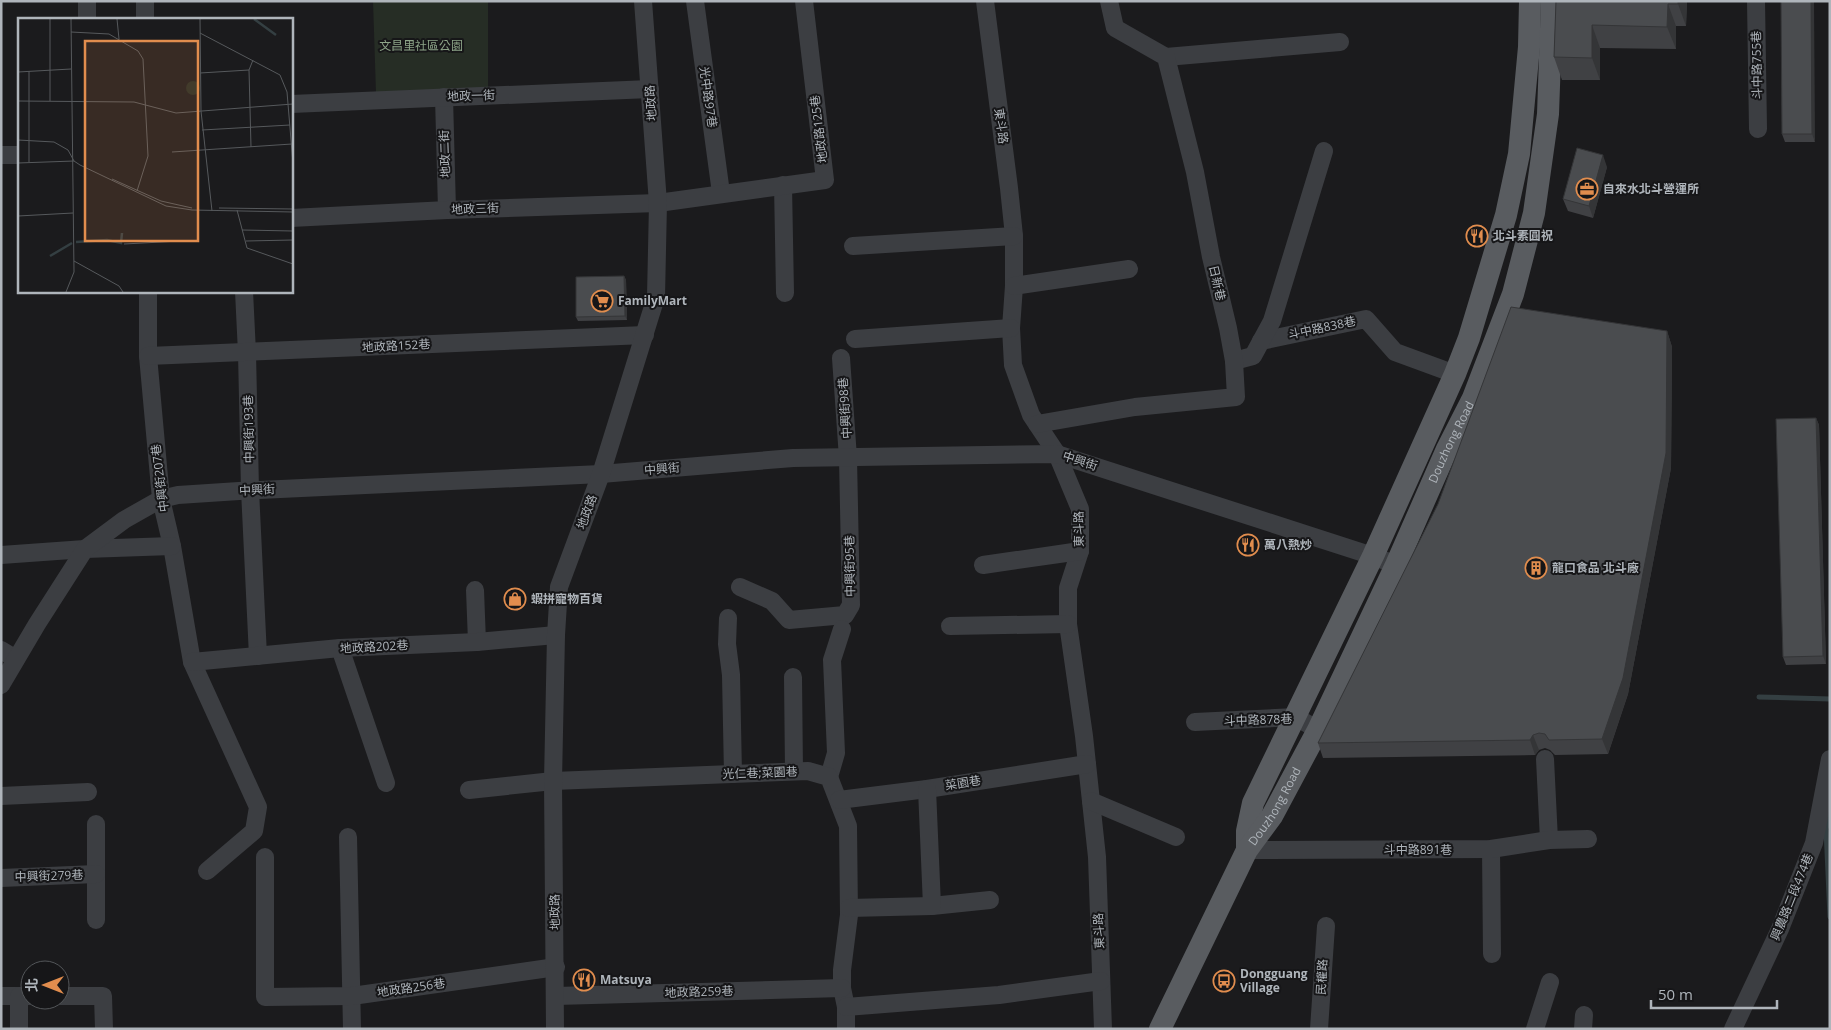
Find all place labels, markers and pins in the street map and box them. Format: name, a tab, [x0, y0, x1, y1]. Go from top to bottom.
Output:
office icon: 自來水北斗營運所	[1575, 177, 1599, 201]
place label: 自來水北斗營運所	[1603, 180, 1699, 197]
restaurant icon: 北斗素圓祝	[1465, 224, 1489, 248]
place label: 北斗素圓祝	[1493, 227, 1553, 244]
supermarket icon: FamilyMart	[590, 289, 614, 313]
place label: FamilyMart	[618, 292, 687, 309]
restaurant icon: 萬八熱炒	[1236, 533, 1260, 557]
place label: 萬八熱炒	[1264, 536, 1312, 553]
building icon: 龍口食品 北斗廠	[1524, 556, 1548, 580]
place label: 龍口食品 北斗廠	[1552, 559, 1639, 576]
shop icon: 蝦拼寵物百貨	[503, 587, 527, 611]
place label: 蝦拼寵物百貨	[531, 590, 603, 607]
place label: Dongguang Village	[1240, 965, 1308, 996]
restaurant icon: Matsuya	[572, 968, 596, 992]
bus stop icon: Dongguang Village	[1212, 969, 1236, 993]
place label: Matsuya	[600, 971, 652, 988]

